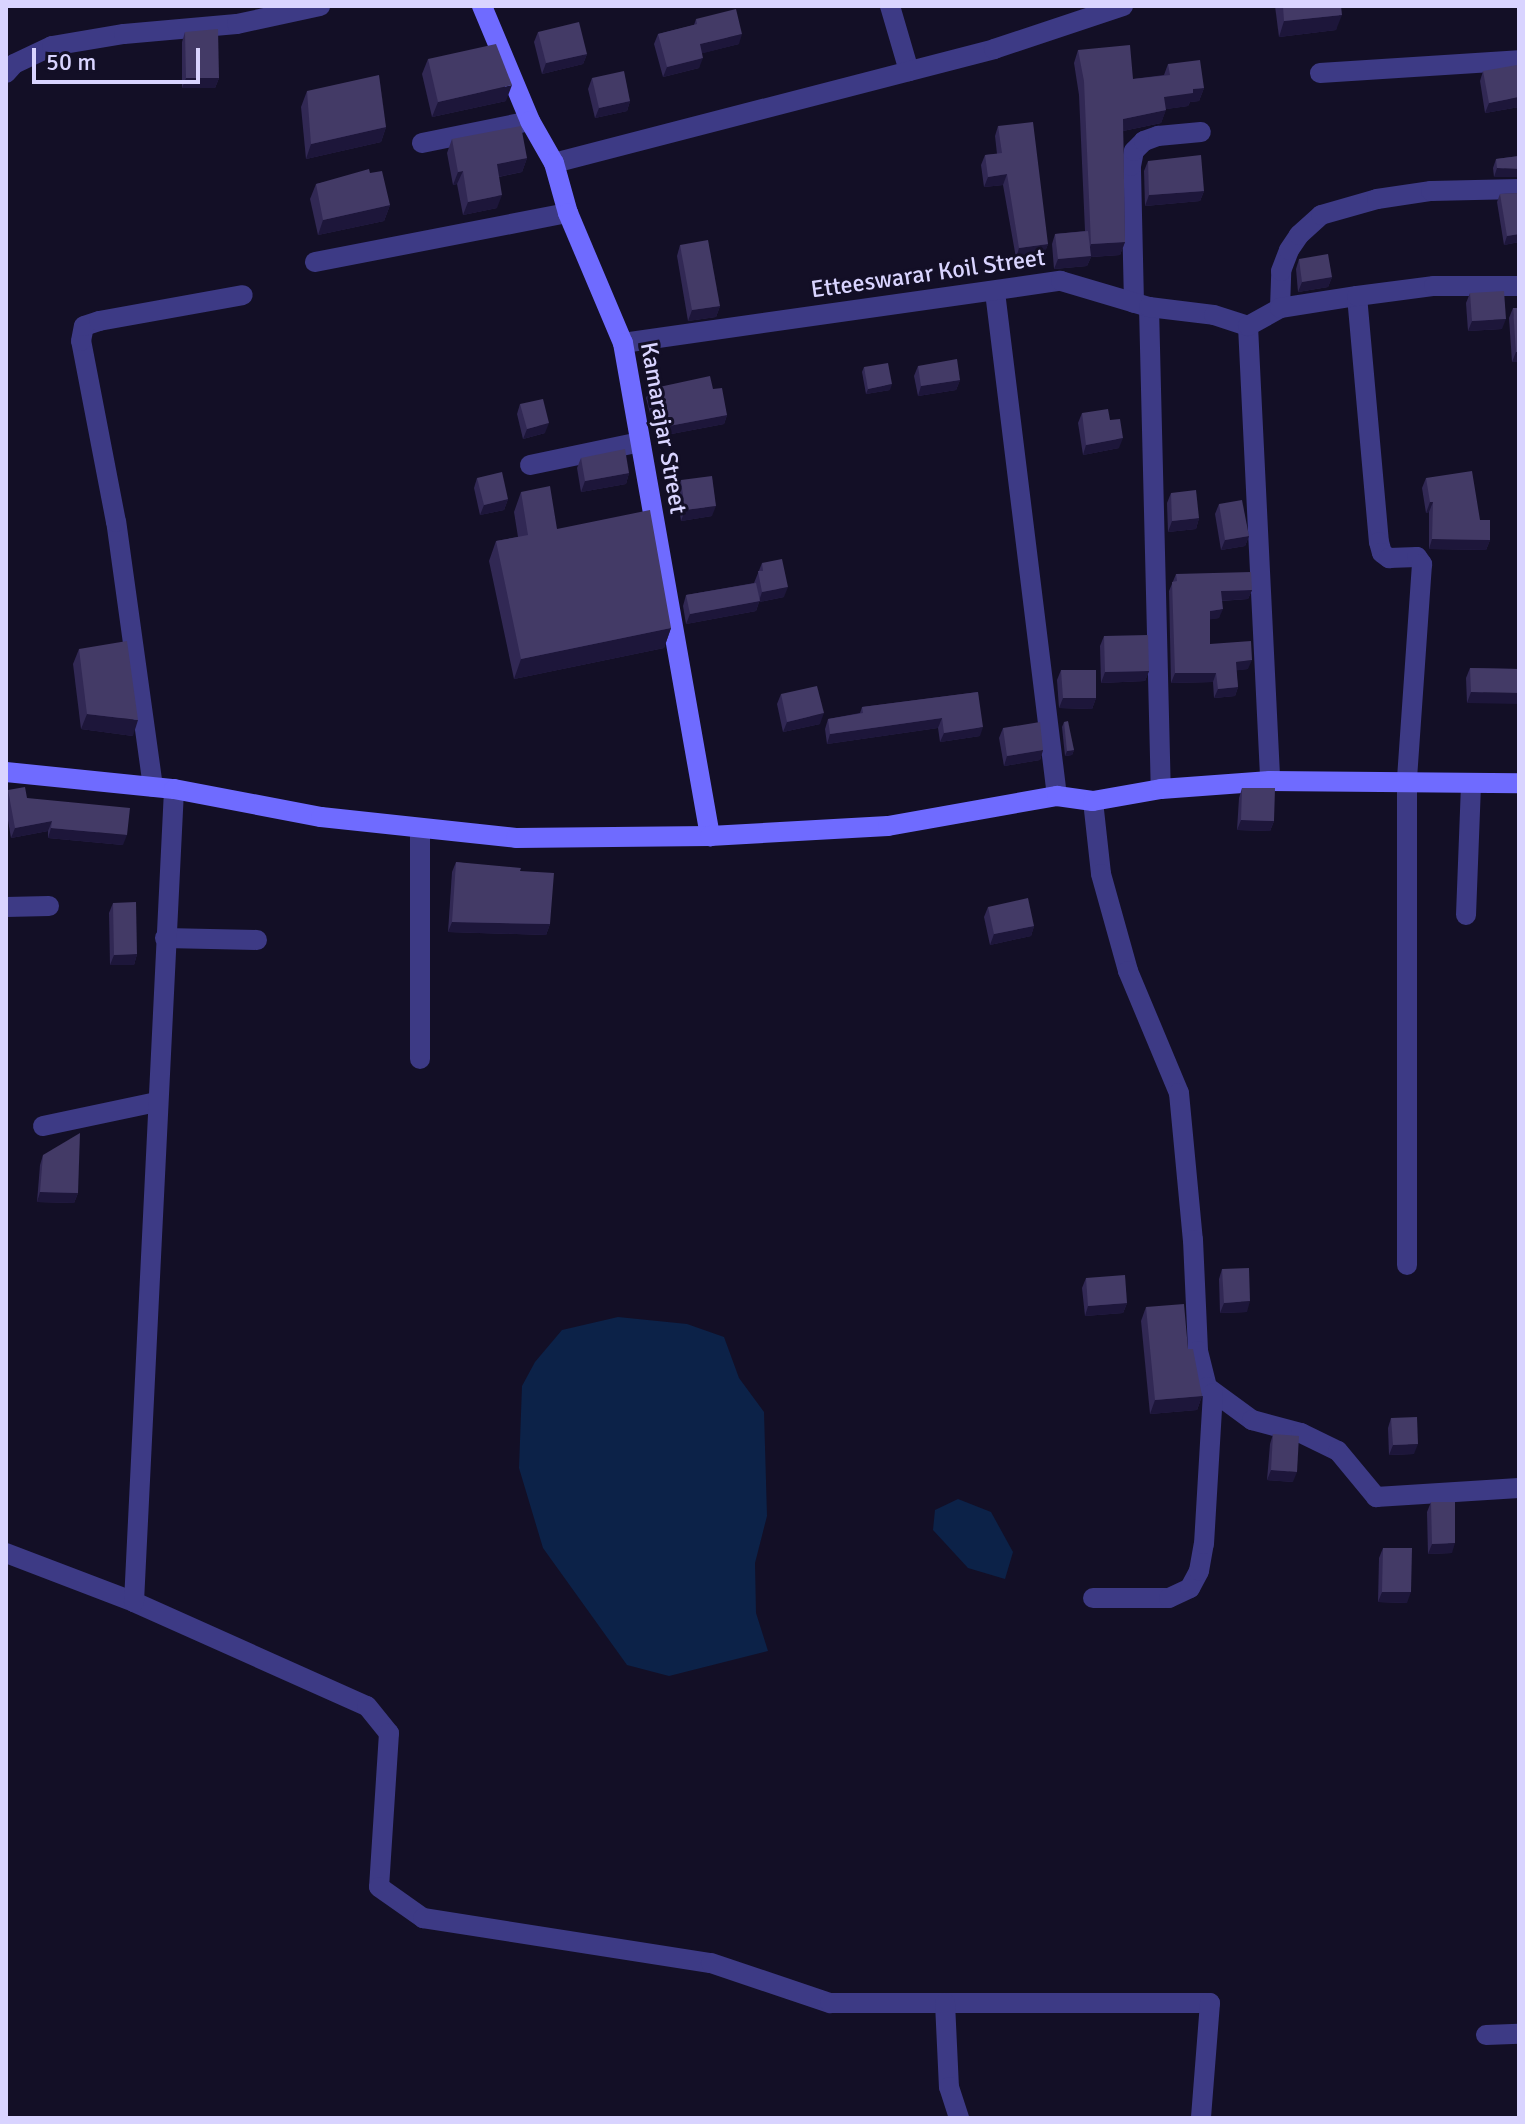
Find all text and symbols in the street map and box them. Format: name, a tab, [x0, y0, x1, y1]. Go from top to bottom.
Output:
scale bar	[36, 32, 204, 82]
text: 50 m	[46, 47, 96, 77]
street label: Etteeswarar Koil Street	[809, 243, 1047, 305]
street label: Kamarajar Street	[634, 340, 692, 516]

